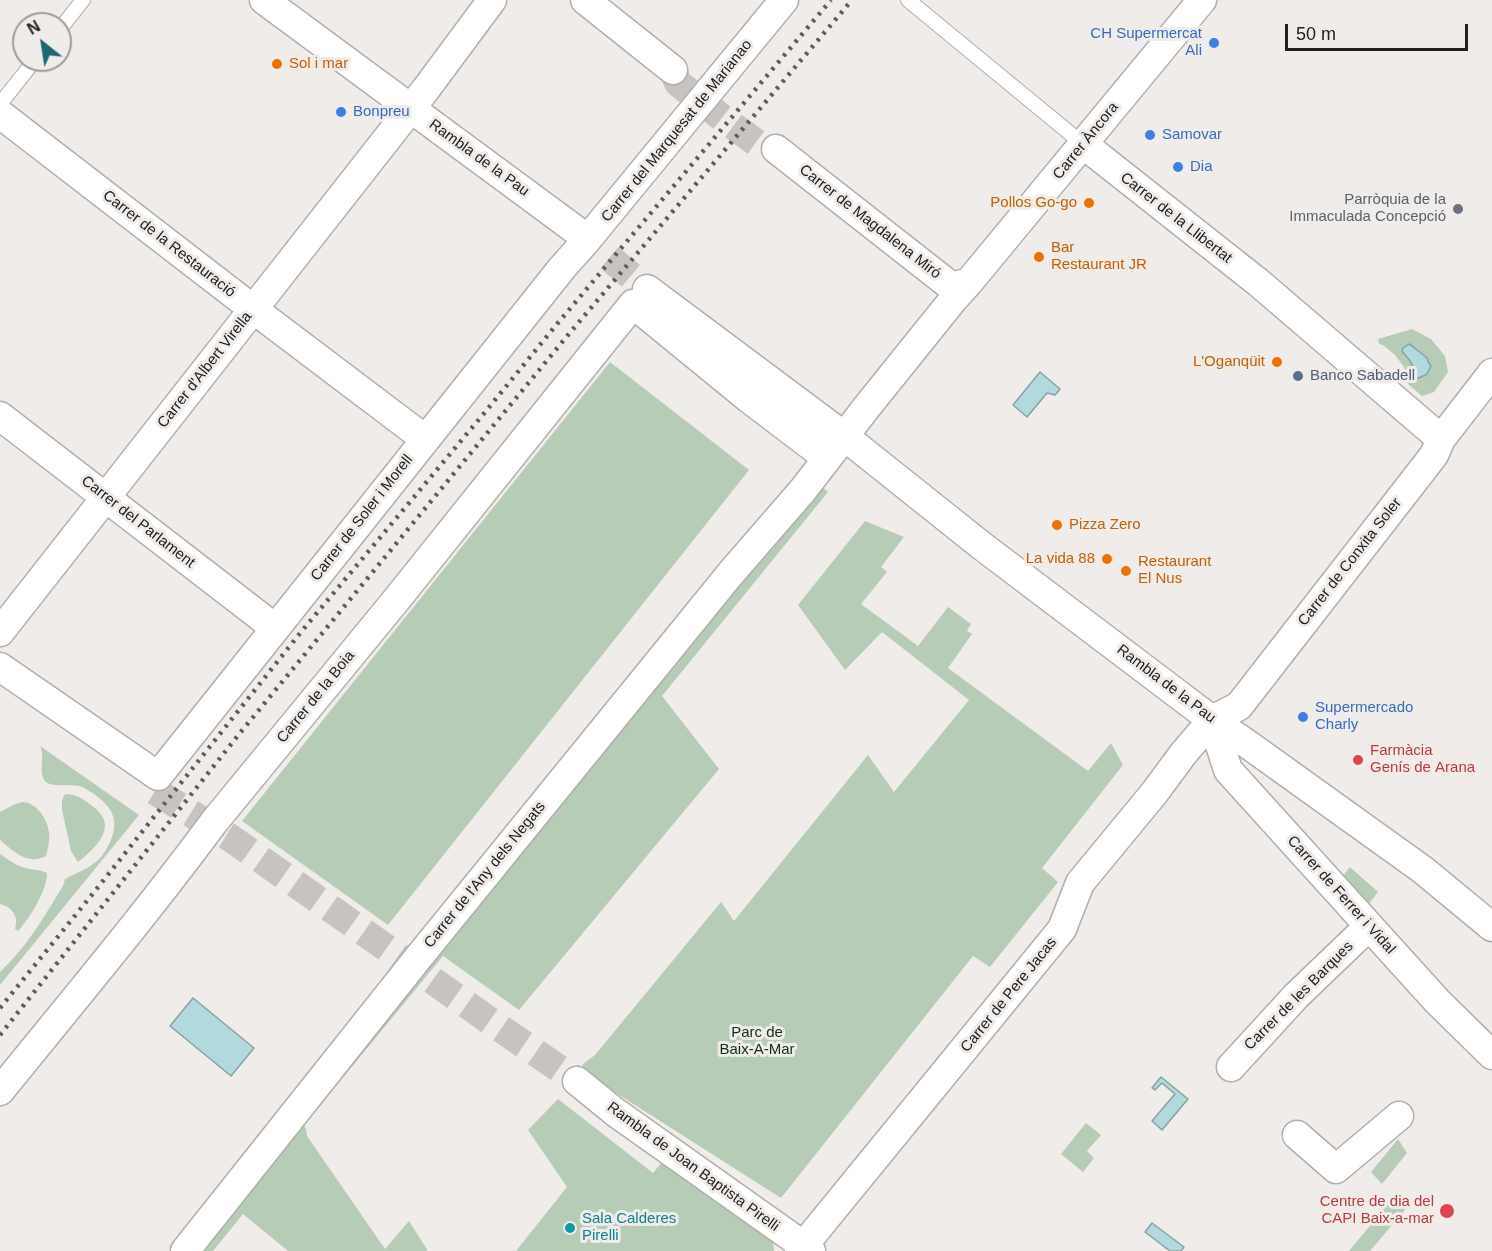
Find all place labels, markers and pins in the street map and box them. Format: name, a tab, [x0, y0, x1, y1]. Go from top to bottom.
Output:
place label: CH Supermercat Ali	[1090, 25, 1202, 60]
marker: CH Supermercat Ali	[1207, 36, 1221, 50]
place label: Sol i mar	[289, 55, 348, 73]
marker: Sol i mar	[270, 57, 284, 71]
place label: Bonpreu	[353, 103, 410, 121]
marker: Bonpreu	[334, 105, 348, 119]
place label: Samovar	[1162, 126, 1222, 144]
marker: Samovar	[1143, 128, 1157, 142]
place label: Dia	[1190, 158, 1213, 176]
marker: Dia	[1171, 160, 1185, 174]
place label: Parròquia de la Immaculada Concepció	[1289, 191, 1446, 226]
place label: Pollos Go-go	[990, 194, 1077, 212]
marker: Pollos Go-go	[1082, 196, 1096, 210]
marker: Parròquia de la Immaculada Concepció	[1451, 202, 1465, 216]
place label: Bar Restaurant JR	[1051, 239, 1147, 274]
marker: Bar Restaurant JR	[1032, 250, 1046, 264]
place label: L'Oganqüit	[1193, 353, 1265, 371]
marker: L'Oganqüit	[1270, 355, 1284, 369]
place label: Banco Sabadell	[1310, 367, 1415, 385]
marker: Banco Sabadell	[1291, 369, 1305, 383]
place label: Pizza Zero	[1069, 516, 1141, 534]
marker: Pizza Zero	[1050, 518, 1064, 532]
place label: La vida 88	[1026, 550, 1095, 568]
marker: La vida 88	[1100, 552, 1114, 566]
place label: Restaurant El Nus	[1138, 553, 1211, 588]
marker: Restaurant El Nus	[1119, 564, 1133, 578]
place label: Supermercado Charly	[1315, 699, 1413, 734]
marker: Supermercado Charly	[1296, 710, 1310, 724]
place label: Farmàcia Genís de Arana	[1370, 742, 1475, 777]
marker: Farmàcia Genís de Arana	[1351, 753, 1365, 767]
place label: Centre de dia del CAPI Baix-a-mar	[1320, 1193, 1434, 1228]
marker: Centre de dia del CAPI Baix-a-mar	[1438, 1202, 1456, 1220]
place label: Sala Calderes Pirelli	[582, 1210, 676, 1245]
marker: Sala Calderes Pirelli	[563, 1221, 577, 1235]

